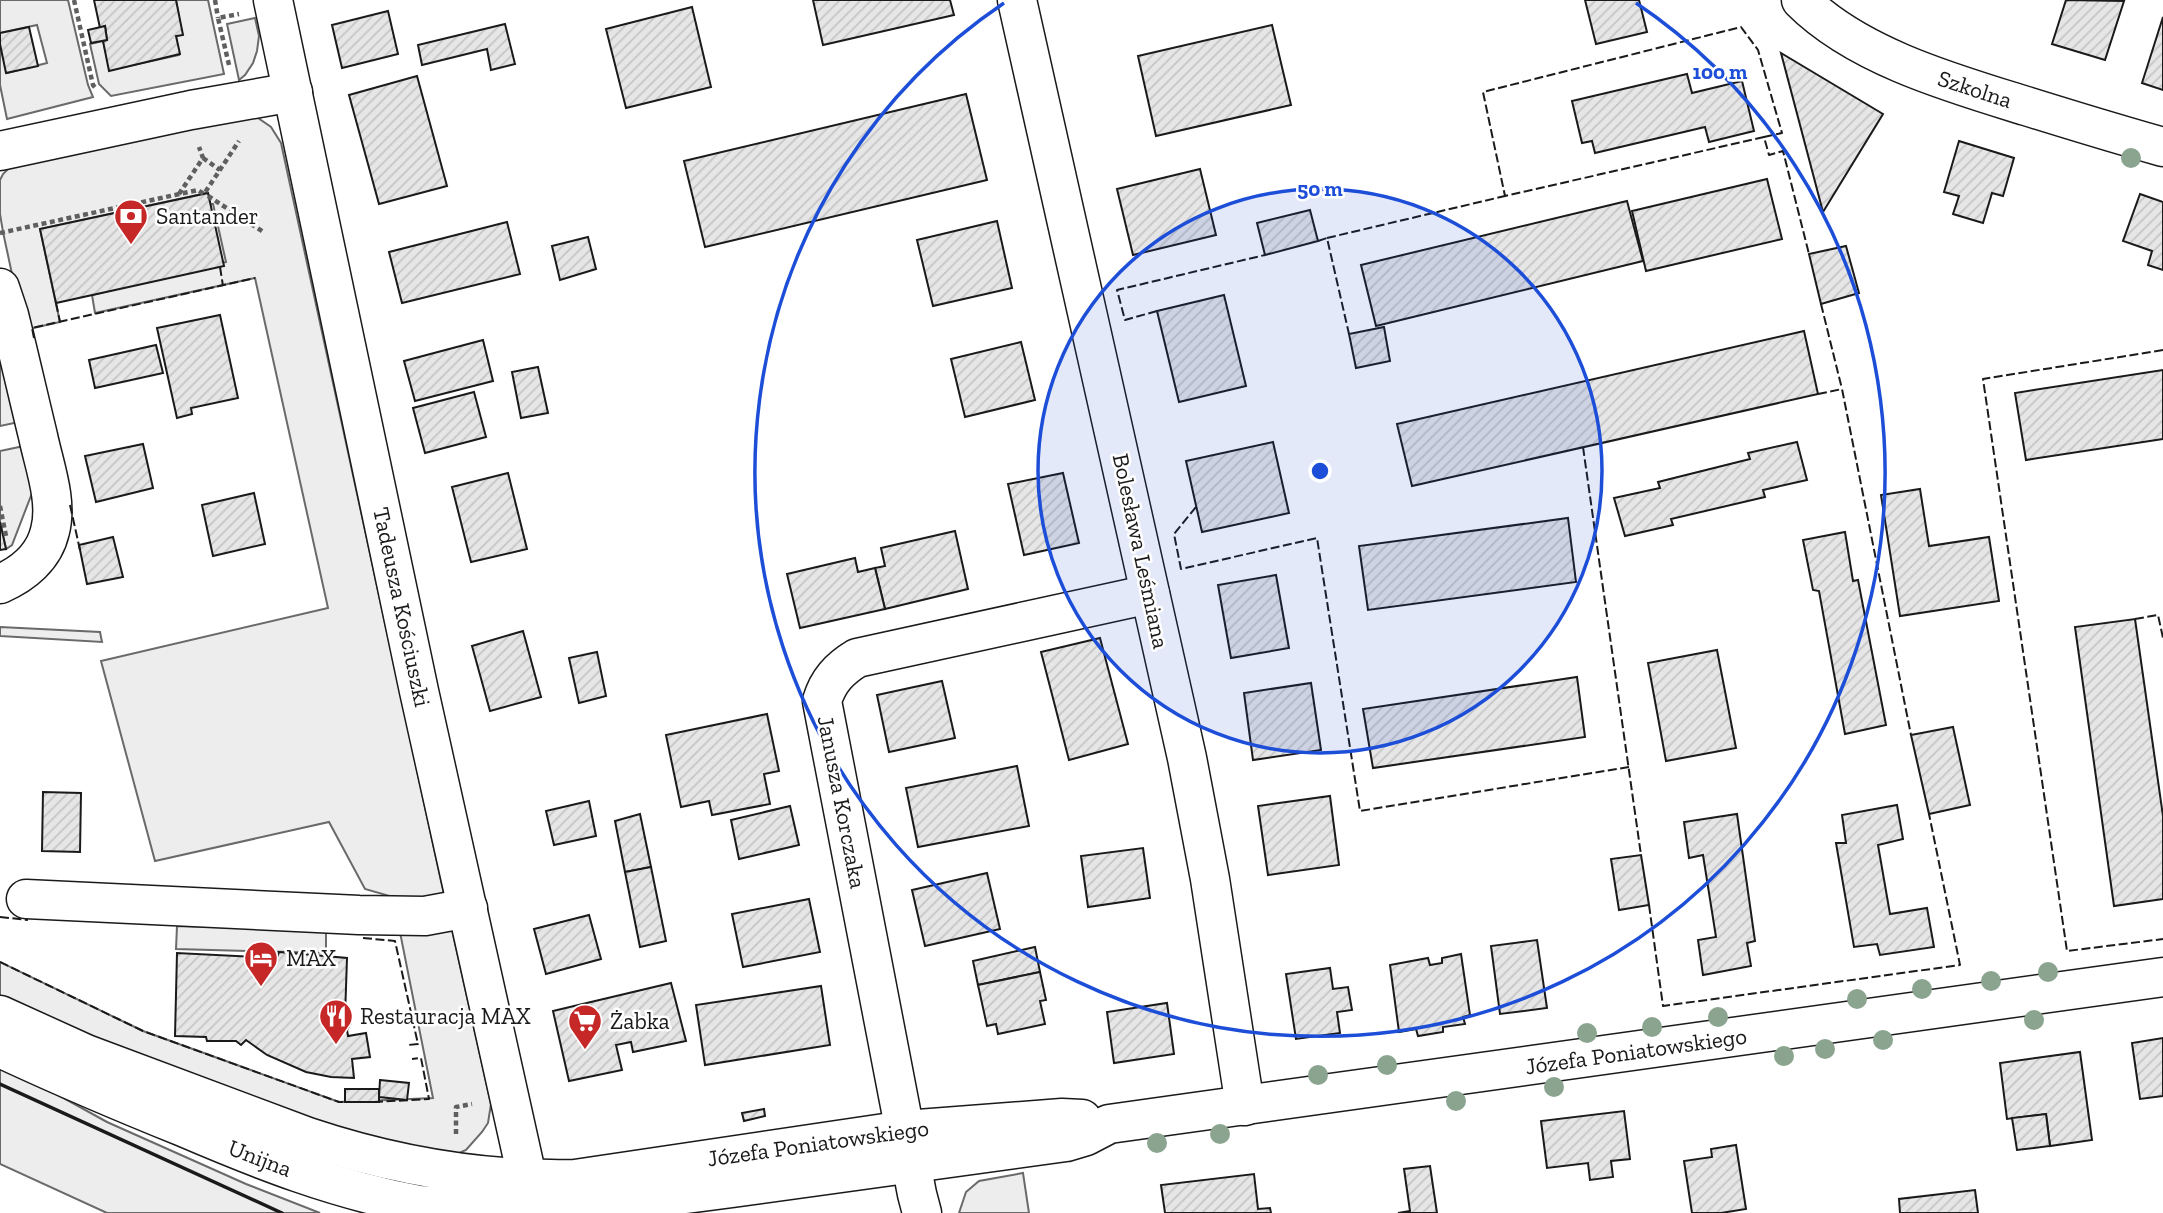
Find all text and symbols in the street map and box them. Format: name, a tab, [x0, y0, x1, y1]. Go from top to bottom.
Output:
text: 100 m	[1693, 59, 1748, 84]
street label: Szkolna	[1934, 64, 2016, 114]
text: 50 m	[1297, 176, 1343, 201]
bank icon: Santander	[112, 197, 150, 246]
place label: Santander	[156, 202, 258, 230]
street label: Bolesława Leśmiana	[1107, 451, 1175, 651]
centre of rings	[1308, 459, 1332, 483]
street label: Tadeusza Kościuszki	[367, 505, 437, 709]
street label: Janusza Korczaka	[812, 713, 872, 891]
hotel icon: MAX	[242, 939, 280, 988]
place label: MAX	[286, 944, 336, 972]
restaurant icon: Restauracja MAX	[317, 997, 355, 1046]
place label: Restauracja MAX	[360, 1002, 531, 1030]
supermarket icon: Żabka	[566, 1002, 604, 1051]
place label: Żabka	[610, 1007, 670, 1035]
street label: Józefa Poniatowskiego	[1524, 1022, 1748, 1080]
street label: Józefa Poniatowskiego	[706, 1114, 930, 1172]
street label: Unijna	[224, 1133, 296, 1183]

